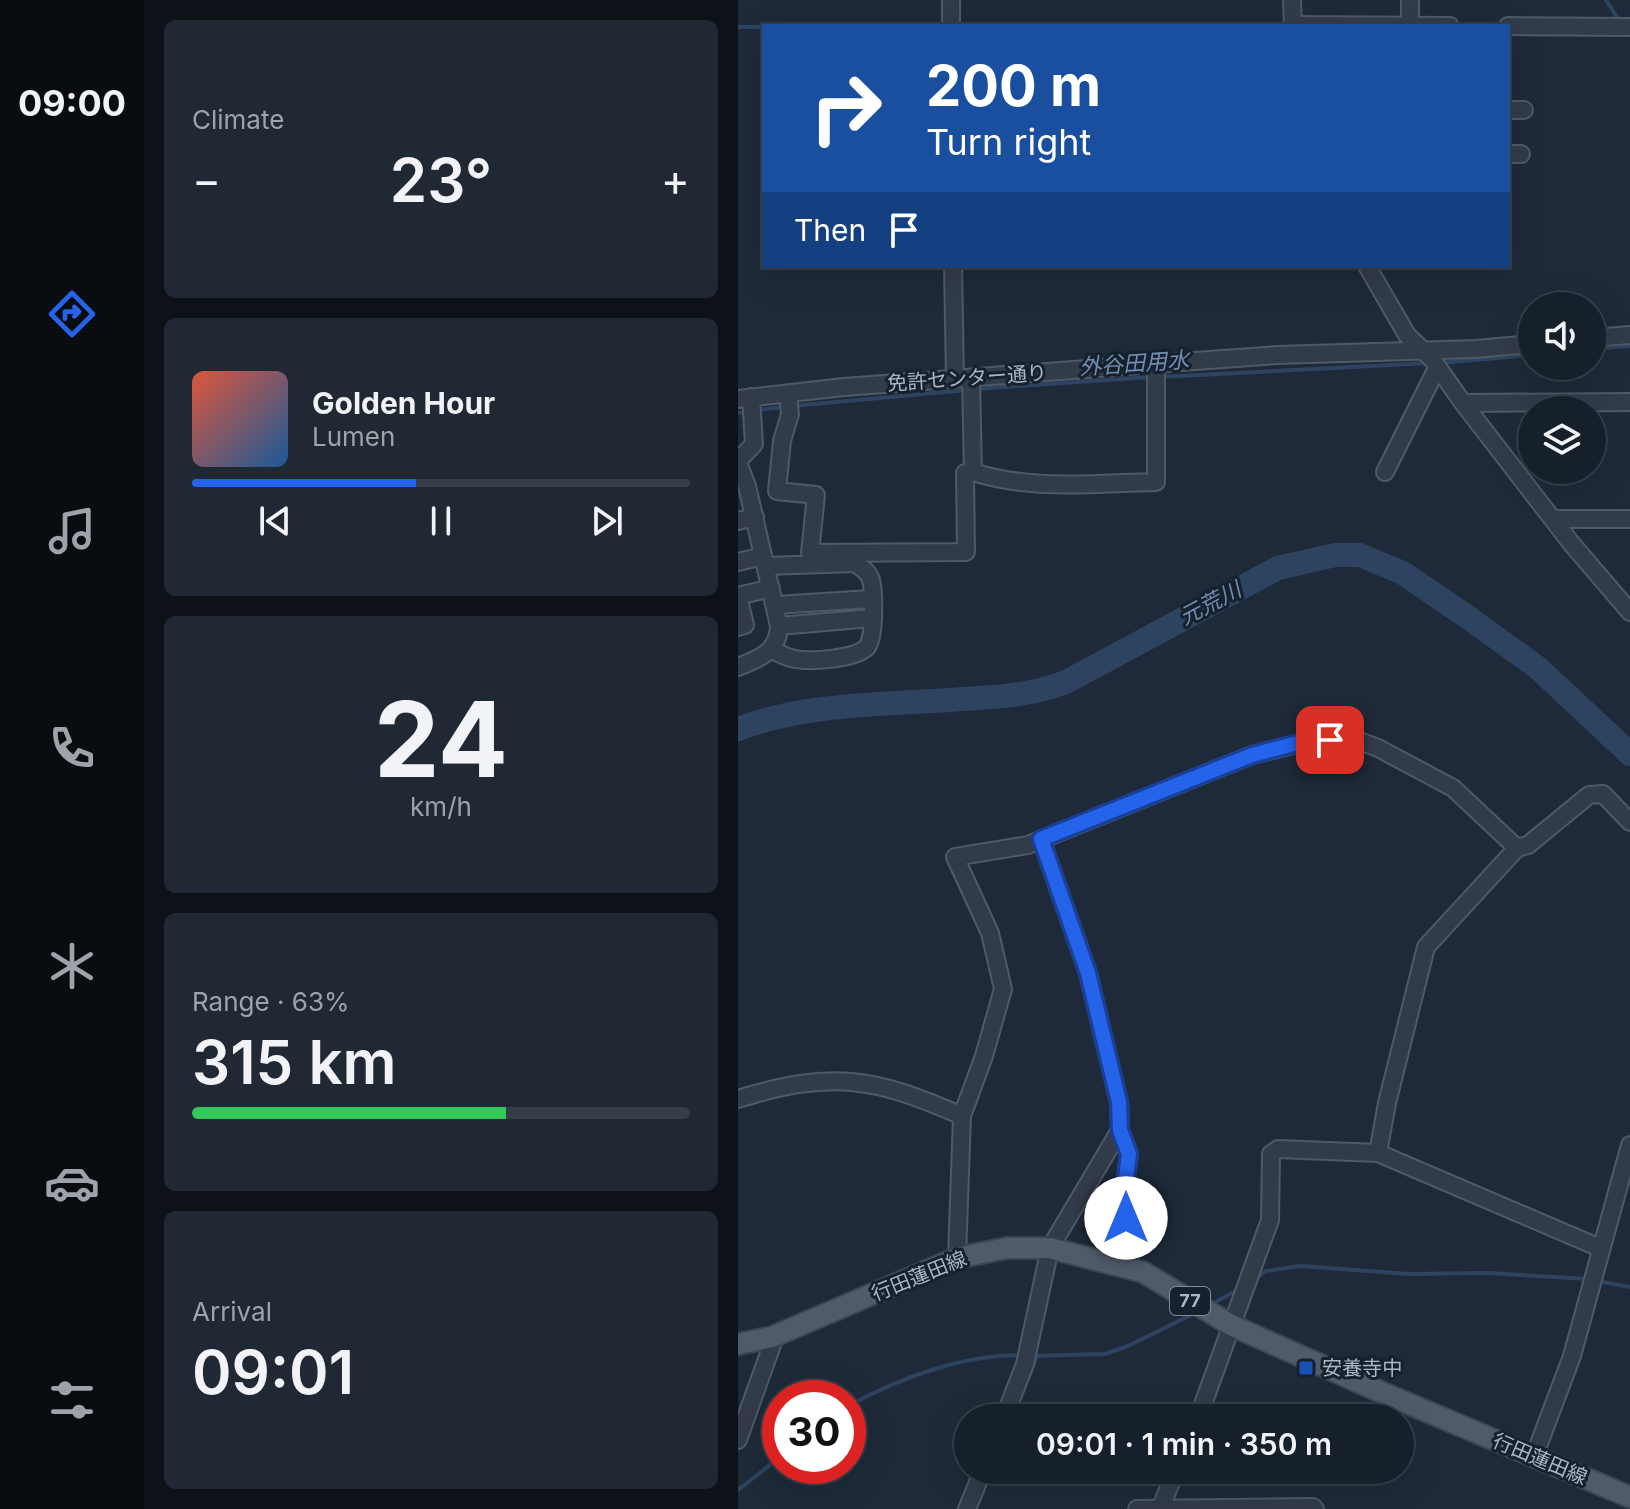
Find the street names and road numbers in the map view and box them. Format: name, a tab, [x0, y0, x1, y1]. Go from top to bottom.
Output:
street label: 免許センター通り	[886, 360, 1048, 396]
street label: 行田蓮田線	[868, 1246, 970, 1306]
road number: 77	[1170, 1287, 1210, 1315]
street label: 行田蓮田線	[1489, 1428, 1591, 1490]

